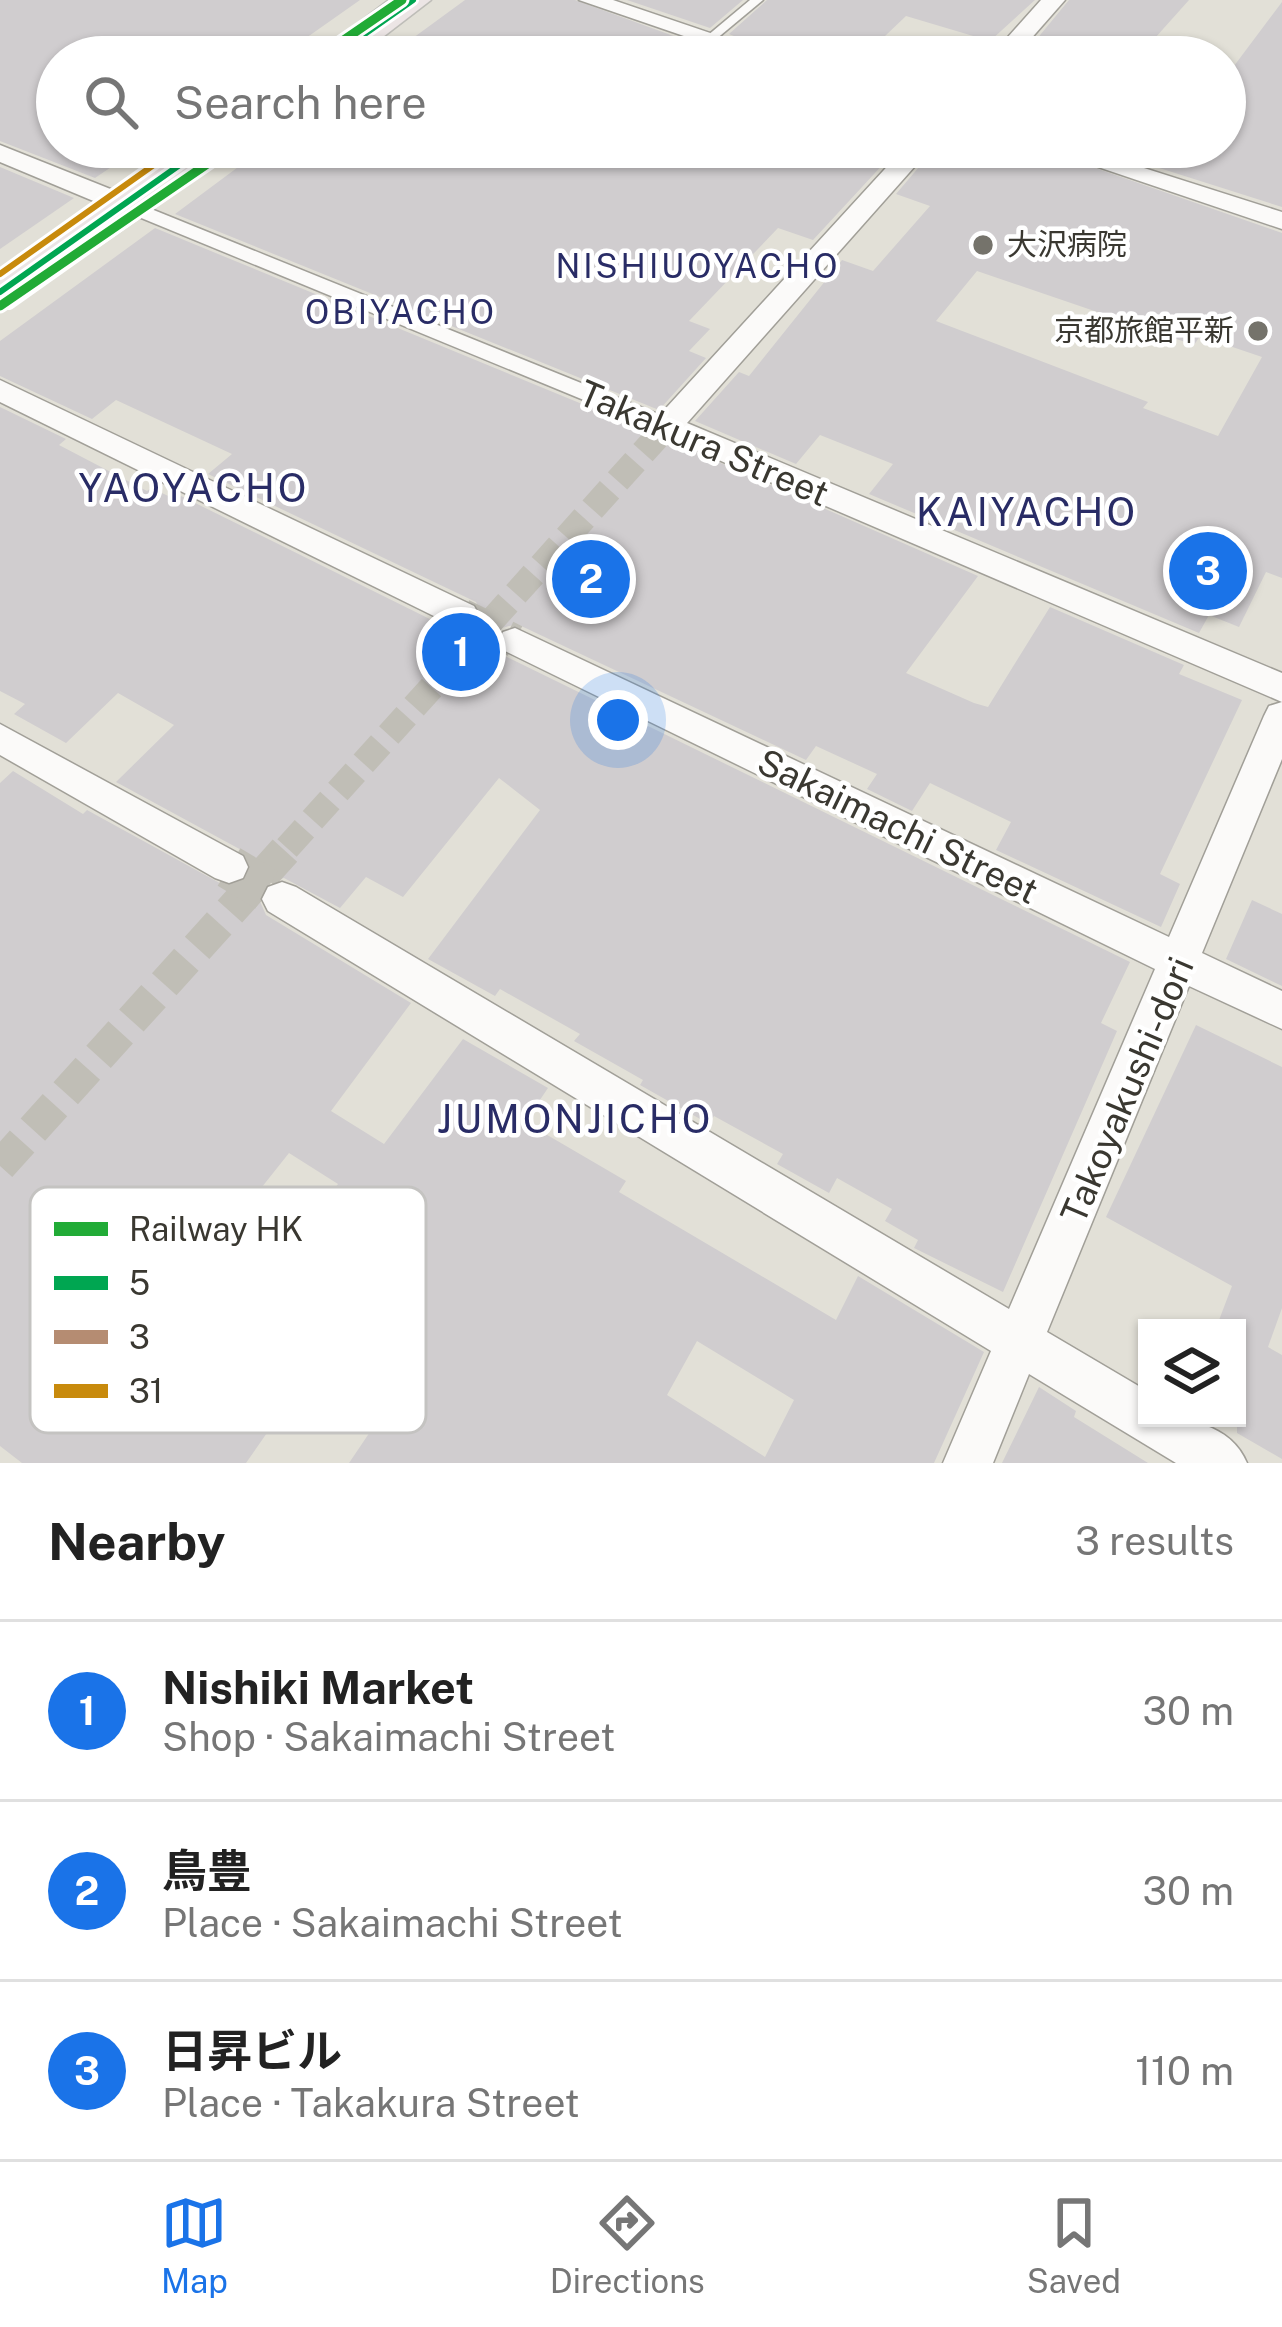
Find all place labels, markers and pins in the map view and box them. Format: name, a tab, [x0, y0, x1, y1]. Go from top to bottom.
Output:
place label: 大沢病院	[1007, 226, 1127, 262]
marker: 大沢病院	[970, 232, 996, 258]
place label: 京都旅館平新	[1054, 312, 1234, 348]
marker: 京都旅館平新	[1245, 318, 1271, 344]
pin: 3	[1169, 526, 1247, 616]
pin: 2	[552, 534, 630, 624]
pin: 1	[422, 607, 500, 697]

